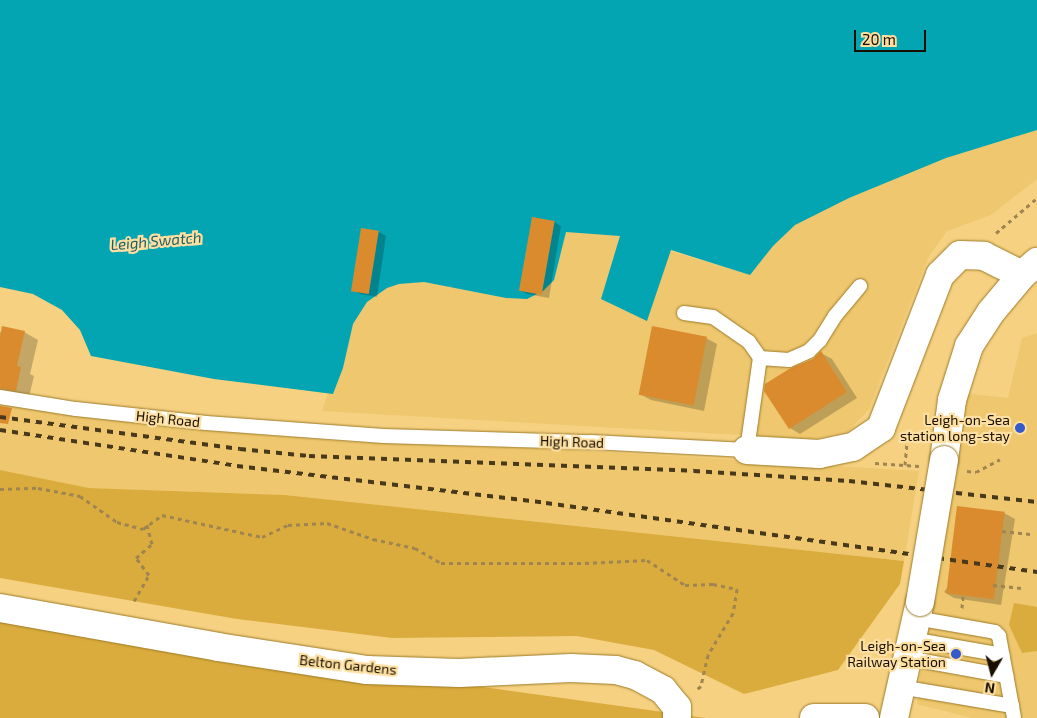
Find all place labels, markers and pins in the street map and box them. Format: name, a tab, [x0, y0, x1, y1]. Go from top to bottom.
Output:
place label: Leigh-on-Sea station long-stay	[900, 412, 1010, 444]
marker: Leigh-on-Sea station long-stay	[1014, 422, 1026, 434]
place label: Leigh-on-Sea Railway Station	[847, 638, 946, 670]
marker: Leigh-on-Sea Railway Station	[950, 648, 962, 660]

